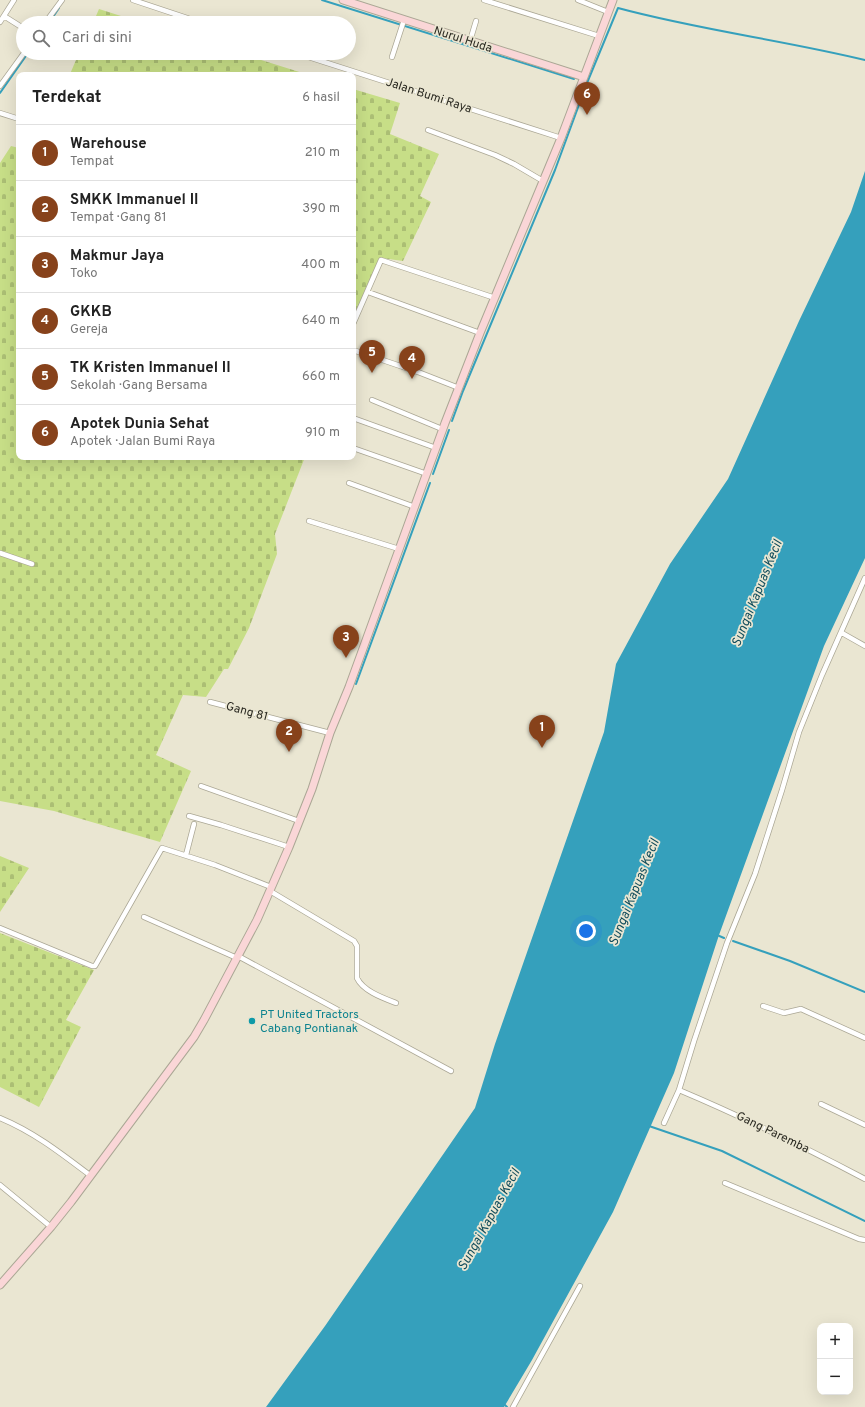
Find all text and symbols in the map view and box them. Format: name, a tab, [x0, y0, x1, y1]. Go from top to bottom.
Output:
search box	[16, 16, 356, 60]
street label: Nurul Huda	[431, 23, 494, 57]
icon: search	[30, 27, 52, 49]
text: Cari di sini	[62, 29, 132, 48]
street label: Jalan Bumi Raya	[384, 75, 474, 117]
pin: 6	[574, 82, 600, 115]
text: Terdekat	[32, 87, 101, 109]
text: 6 hasil	[302, 90, 340, 106]
text: Warehouse	[70, 135, 147, 154]
text: 1	[42, 145, 48, 161]
text: 210 m	[305, 145, 340, 161]
text: Tempat	[70, 154, 114, 170]
text: SMKK Immanuel II	[70, 191, 198, 210]
text: 2	[41, 201, 49, 217]
text: 390 m	[302, 201, 340, 217]
text: Tempat · Gang 81	[70, 210, 167, 226]
text: Makmur Jaya	[70, 247, 164, 266]
text: 3	[41, 257, 49, 273]
text: 400 m	[301, 257, 340, 273]
text: Toko	[70, 266, 97, 282]
text: GKKB	[70, 303, 112, 322]
text: 4	[41, 313, 49, 329]
text: 640 m	[302, 313, 340, 329]
text: Gereja	[70, 322, 108, 338]
pin: 5	[359, 340, 385, 373]
pin: 4	[399, 346, 425, 379]
text: TK Kristen Immanuel II	[70, 359, 231, 378]
text: 5	[41, 369, 49, 385]
text: 660 m	[302, 369, 340, 385]
text: Sekolah · Gang Bersama	[70, 378, 207, 394]
text: Apotek Dunia Sehat	[70, 415, 209, 434]
text: 6	[41, 425, 49, 441]
text: 910 m	[305, 425, 340, 441]
text: Apotek · Jalan Bumi Raya	[70, 434, 215, 450]
water label: Sungai Kapuas Kecil	[729, 537, 787, 649]
pin: 3	[333, 625, 359, 658]
street label: Gang 81	[224, 699, 270, 725]
pin: 1	[529, 715, 555, 748]
pin: 2	[276, 719, 302, 752]
water label: Sungai Kapuas Kecil	[606, 836, 664, 948]
your location	[576, 921, 596, 941]
place label: PT United Tractors Cabang Pontianak	[260, 1007, 359, 1037]
marker: PT United Tractors Cabang Pontianak	[247, 1016, 257, 1026]
street label: Gang Paremba	[733, 1108, 812, 1157]
water label: Sungai Kapuas Kecil	[455, 1166, 525, 1273]
map controls	[817, 1323, 853, 1395]
button: +	[817, 1323, 853, 1359]
button: −	[817, 1359, 853, 1395]

